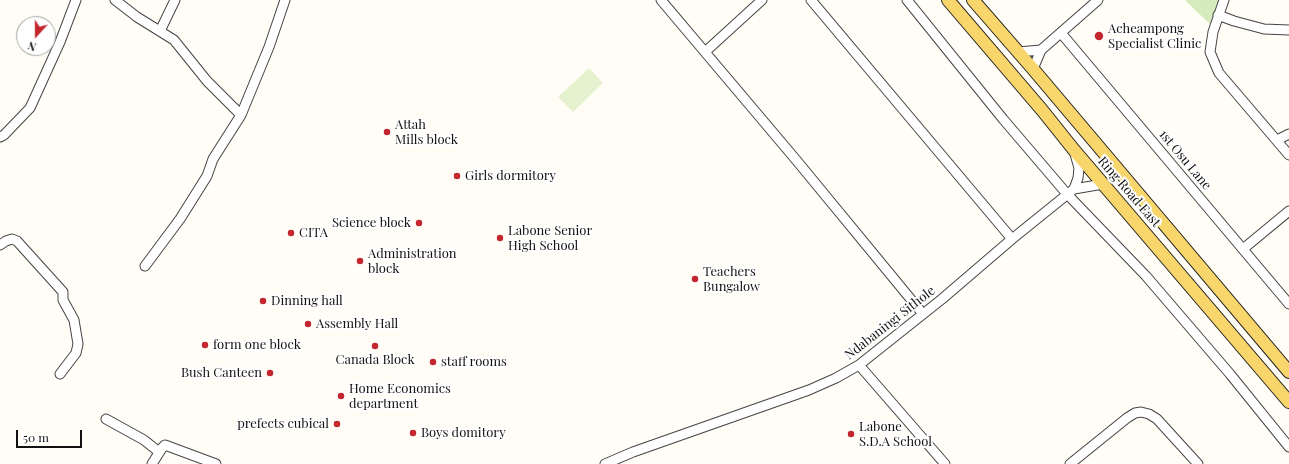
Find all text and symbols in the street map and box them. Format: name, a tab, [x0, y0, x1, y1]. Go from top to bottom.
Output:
north arrow	[16, 16, 56, 56]
place label: Acheampong Specialist Clinic	[1108, 21, 1201, 52]
marker: Acheampong Specialist Clinic	[1093, 30, 1105, 42]
text: N	[25, 38, 38, 55]
place label: Attah Mills block	[395, 117, 458, 148]
marker: Attah Mills block	[382, 127, 392, 137]
street label: 1st Osu Lane	[1156, 127, 1214, 193]
street label: Ring Road East	[1094, 154, 1164, 230]
place label: Girls dormitory	[465, 168, 556, 184]
marker: Girls dormitory	[452, 171, 462, 181]
place label: Science block	[332, 215, 411, 231]
marker: Science block	[414, 218, 424, 228]
place label: Labone Senior High School	[508, 223, 592, 254]
place label: CITA	[299, 225, 328, 241]
marker: CITA	[286, 228, 296, 238]
marker: Labone Senior High School	[495, 233, 505, 243]
place label: Administration block	[368, 246, 457, 277]
marker: Administration block	[355, 256, 365, 266]
place label: Teachers Bungalow	[703, 264, 760, 295]
marker: Teachers Bungalow	[690, 274, 700, 284]
street label: Ndabaningi Sithole	[842, 283, 938, 363]
place label: Dinning hall	[271, 293, 343, 309]
marker: Dinning hall	[258, 296, 268, 306]
place label: Assembly Hall	[316, 316, 398, 332]
marker: Assembly Hall	[303, 319, 313, 329]
place label: form one block	[213, 337, 301, 353]
marker: form one block	[200, 340, 210, 350]
marker: Canada Block	[370, 341, 380, 351]
place label: Canada Block	[335, 352, 415, 368]
place label: staff rooms	[441, 354, 507, 370]
marker: staff rooms	[428, 357, 438, 367]
place label: Bush Canteen	[181, 365, 262, 381]
marker: Bush Canteen	[265, 368, 275, 378]
place label: Home Economics department	[349, 381, 451, 412]
marker: Home Economics department	[336, 391, 346, 401]
place label: prefects cubical	[237, 416, 329, 432]
marker: prefects cubical	[332, 419, 342, 429]
place label: Labone S.D.A School	[859, 419, 932, 450]
scale bar	[18, 422, 84, 448]
place label: Boys domitory	[421, 425, 506, 441]
marker: Boys domitory	[408, 428, 418, 438]
text: 50 m	[23, 429, 49, 445]
marker: Labone S.D.A School	[846, 429, 856, 439]

